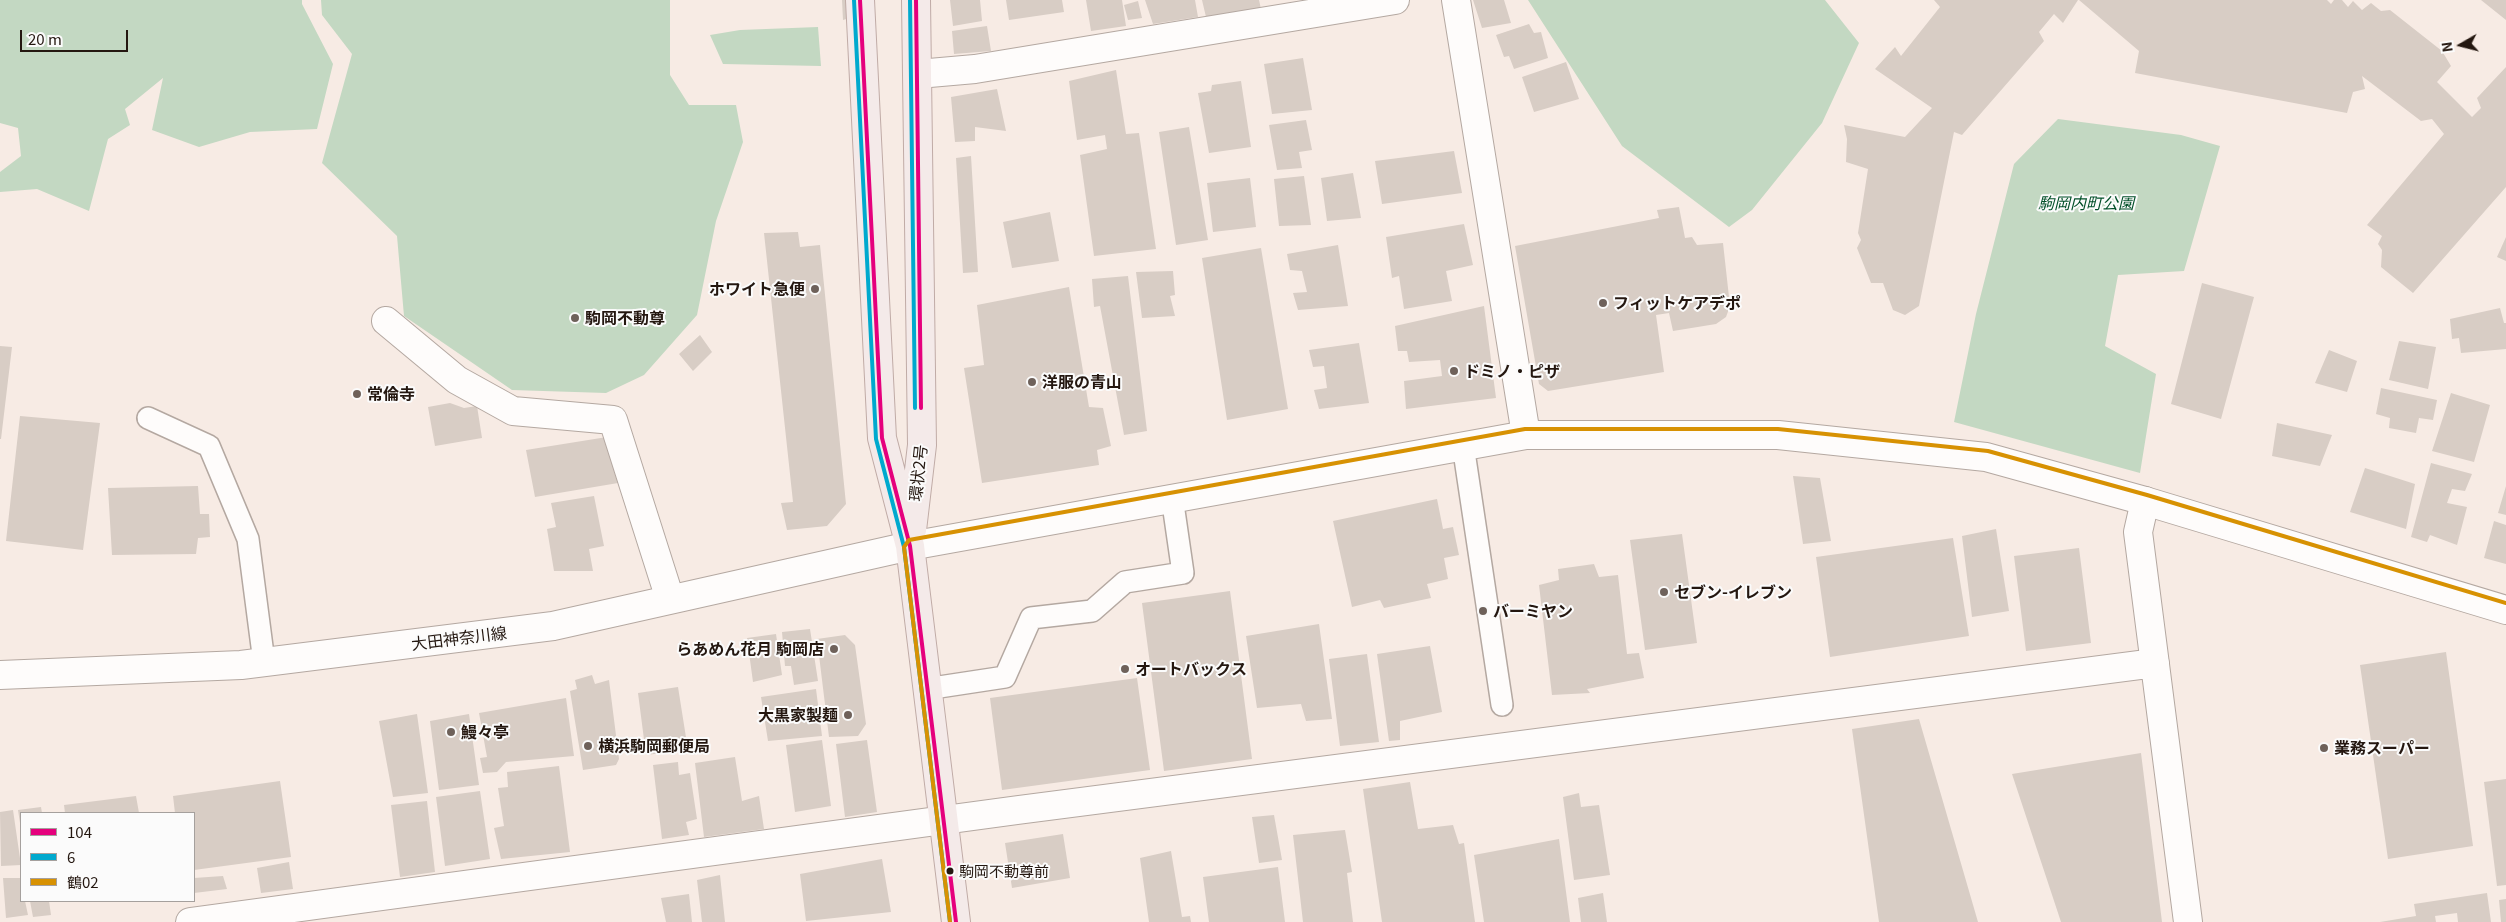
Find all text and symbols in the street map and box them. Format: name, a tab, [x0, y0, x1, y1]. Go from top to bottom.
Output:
scale bar	[22, 20, 130, 52]
north arrow	[2436, 20, 2486, 70]
text: 20 m	[28, 28, 62, 49]
text: N	[2436, 40, 2457, 54]
park label: 駒岡内町公園	[2038, 193, 2134, 213]
place label: ホワイト急便	[709, 279, 805, 299]
marker: ホワイト急便	[809, 283, 821, 295]
place label: フィットケアデポ	[1613, 293, 1741, 313]
marker: フィットケアデポ	[1597, 297, 1609, 309]
place label: 駒岡不動尊	[585, 308, 665, 328]
marker: 駒岡不動尊	[569, 312, 581, 324]
place label: ドミノ・ピザ	[1464, 361, 1560, 381]
marker: ドミノ・ピザ	[1448, 365, 1460, 377]
place label: 洋服の青山	[1042, 372, 1122, 392]
marker: 洋服の青山	[1026, 376, 1038, 388]
place label: 常倫寺	[367, 384, 415, 404]
marker: 常倫寺	[351, 388, 363, 400]
street label: 環状2号	[905, 444, 931, 502]
place label: セブン-イレブン	[1674, 582, 1792, 602]
marker: セブン-イレブン	[1658, 586, 1670, 598]
place label: バーミヤン	[1493, 601, 1573, 621]
marker: バーミヤン	[1477, 605, 1489, 617]
street label: 大田神奈川線	[410, 623, 508, 653]
place label: らあめん花月 駒岡店	[676, 639, 824, 659]
marker: らあめん花月 駒岡店	[828, 643, 840, 655]
place label: オートバックス	[1135, 659, 1247, 679]
marker: オートバックス	[1119, 663, 1131, 675]
place label: 大黒家製麺	[758, 705, 838, 725]
marker: 大黒家製麺	[842, 709, 854, 721]
place label: 鰻々亭	[461, 722, 509, 742]
marker: 鰻々亭	[445, 726, 457, 738]
place label: 横浜駒岡郵便局	[598, 736, 710, 756]
place label: 業務スーパー	[2334, 738, 2430, 758]
marker: 横浜駒岡郵便局	[582, 740, 594, 752]
marker: 業務スーパー	[2318, 742, 2330, 754]
legend	[20, 812, 195, 902]
text: 104	[67, 821, 92, 842]
text: 6	[67, 846, 75, 867]
place label: 駒岡不動尊前	[959, 862, 1049, 880]
marker: 駒岡不動尊前	[945, 866, 955, 876]
text: 鶴02	[67, 871, 99, 892]

